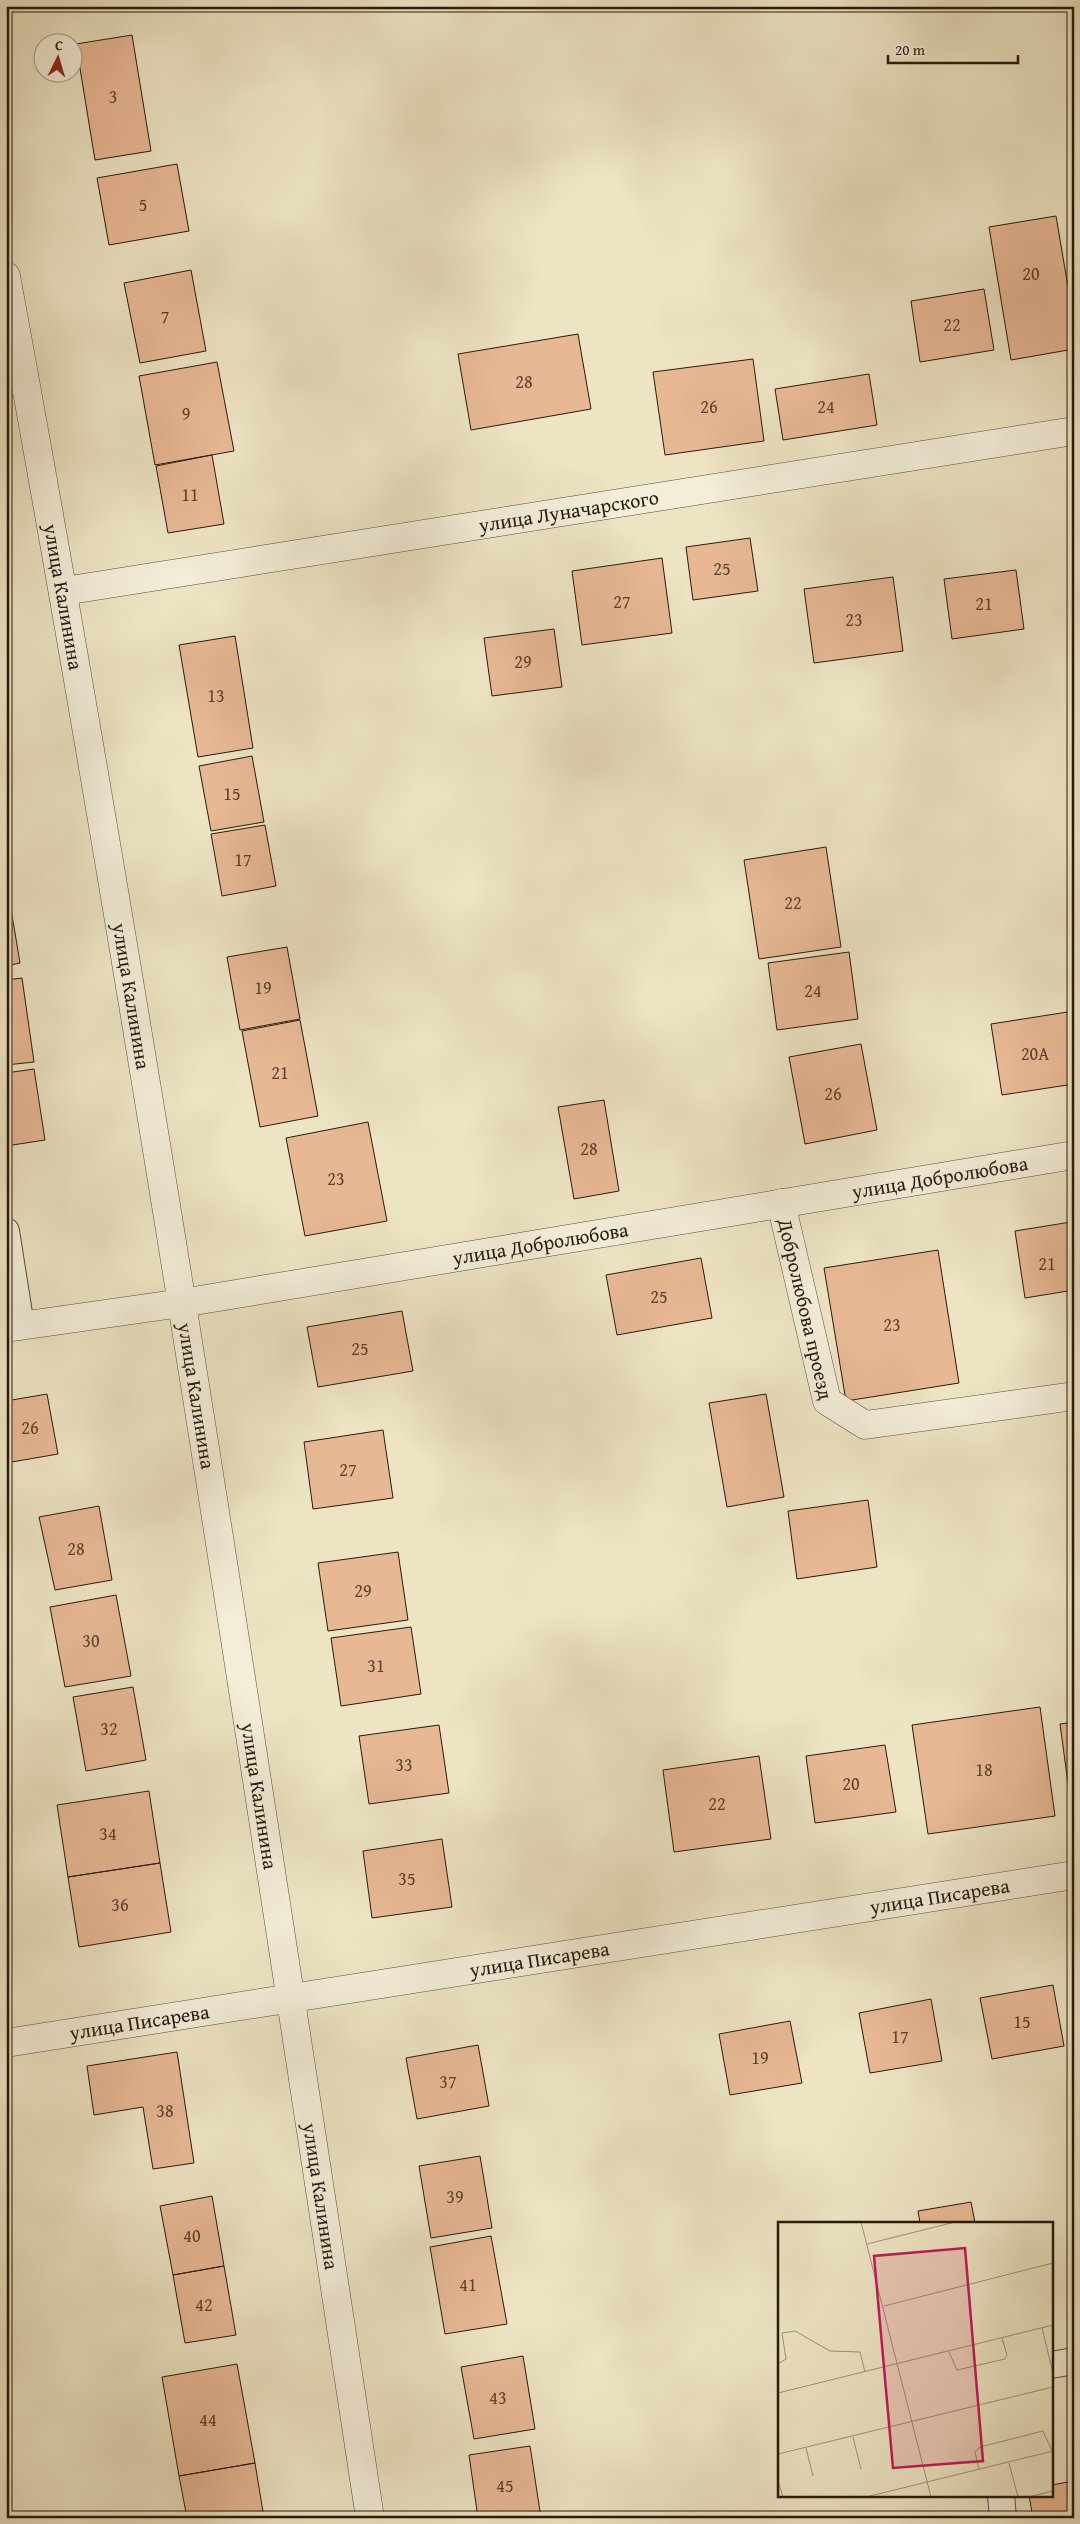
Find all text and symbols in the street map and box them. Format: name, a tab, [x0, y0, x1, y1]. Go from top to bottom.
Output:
north arrow	[32, 32, 82, 82]
scale bar	[888, 32, 1018, 64]
text: С	[54, 35, 64, 55]
text: 20 m	[895, 39, 926, 60]
house number: 3	[109, 83, 117, 110]
house number: 5	[139, 191, 147, 218]
house number: 20	[1022, 260, 1040, 287]
house number: 7	[161, 303, 169, 330]
house number: 22	[943, 311, 961, 338]
house number: 28	[515, 368, 533, 395]
house number: 26	[700, 393, 718, 420]
house number: 24	[817, 393, 835, 420]
house number: 9	[182, 400, 190, 427]
house number: 11	[181, 481, 199, 508]
street label: улица Луначарского	[476, 482, 661, 539]
street label: улица Калинина	[37, 520, 91, 673]
house number: 25	[713, 555, 731, 582]
house number: 27	[613, 588, 631, 615]
house number: 21	[975, 590, 993, 617]
house number: 23	[845, 606, 863, 633]
house number: 29	[514, 648, 532, 675]
house number: 13	[207, 682, 225, 709]
house number: 15	[223, 780, 241, 807]
house number: 17	[234, 846, 252, 873]
house number: 22	[784, 889, 802, 916]
street label: улица Калинина	[105, 920, 159, 1072]
house number: 19	[254, 974, 272, 1001]
house number: 24	[804, 977, 822, 1004]
house number: 20А	[1021, 1040, 1049, 1067]
house number: 21	[271, 1059, 289, 1086]
house number: 26	[824, 1080, 842, 1107]
house number: 28	[580, 1135, 598, 1162]
street label: улица Добролюбова	[849, 1148, 1030, 1206]
house number: 23	[327, 1165, 345, 1192]
street label: улица Добролюбова	[449, 1214, 631, 1272]
street label: Добролюбова проезд	[771, 1215, 841, 1403]
house number: 21	[1038, 1250, 1056, 1277]
house number: 25	[650, 1283, 668, 1310]
house number: 23	[883, 1311, 901, 1338]
street label: улица Калинина	[171, 1319, 223, 1472]
house number: 25	[351, 1335, 369, 1362]
house number: 26	[21, 1414, 39, 1441]
house number: 27	[339, 1456, 357, 1483]
house number: 28	[67, 1535, 85, 1562]
house number: 29	[354, 1577, 372, 1604]
house number: 30	[82, 1627, 100, 1654]
house number: 31	[367, 1652, 385, 1679]
house number: 32	[100, 1715, 118, 1742]
street label: улица Калинина	[234, 1720, 286, 1872]
house number: 33	[395, 1751, 413, 1778]
house number: 18	[975, 1756, 993, 1783]
house number: 20	[842, 1770, 860, 1797]
house number: 22	[708, 1790, 726, 1817]
house number: 34	[99, 1820, 117, 1847]
house number: 35	[398, 1865, 416, 1892]
street label: улица Писарева	[866, 1870, 1012, 1921]
house number: 36	[111, 1891, 129, 1918]
street label: улица Писарева	[466, 1933, 612, 1984]
street label: улица Писарева	[66, 1996, 212, 2047]
house number: 15	[1013, 2008, 1031, 2035]
house number: 17	[891, 2023, 909, 2050]
house number: 19	[751, 2044, 769, 2071]
house number: 37	[439, 2068, 457, 2095]
house number: 38	[156, 2097, 174, 2124]
street label: улица Калинина	[296, 2120, 347, 2272]
house number: 39	[446, 2183, 464, 2210]
house number: 40	[183, 2222, 201, 2249]
inset map	[778, 2222, 1052, 2496]
house number: 41	[459, 2271, 477, 2298]
house number: 42	[195, 2291, 213, 2318]
house number: 43	[489, 2384, 507, 2411]
house number: 44	[199, 2406, 217, 2433]
house number: 45	[496, 2472, 514, 2499]

